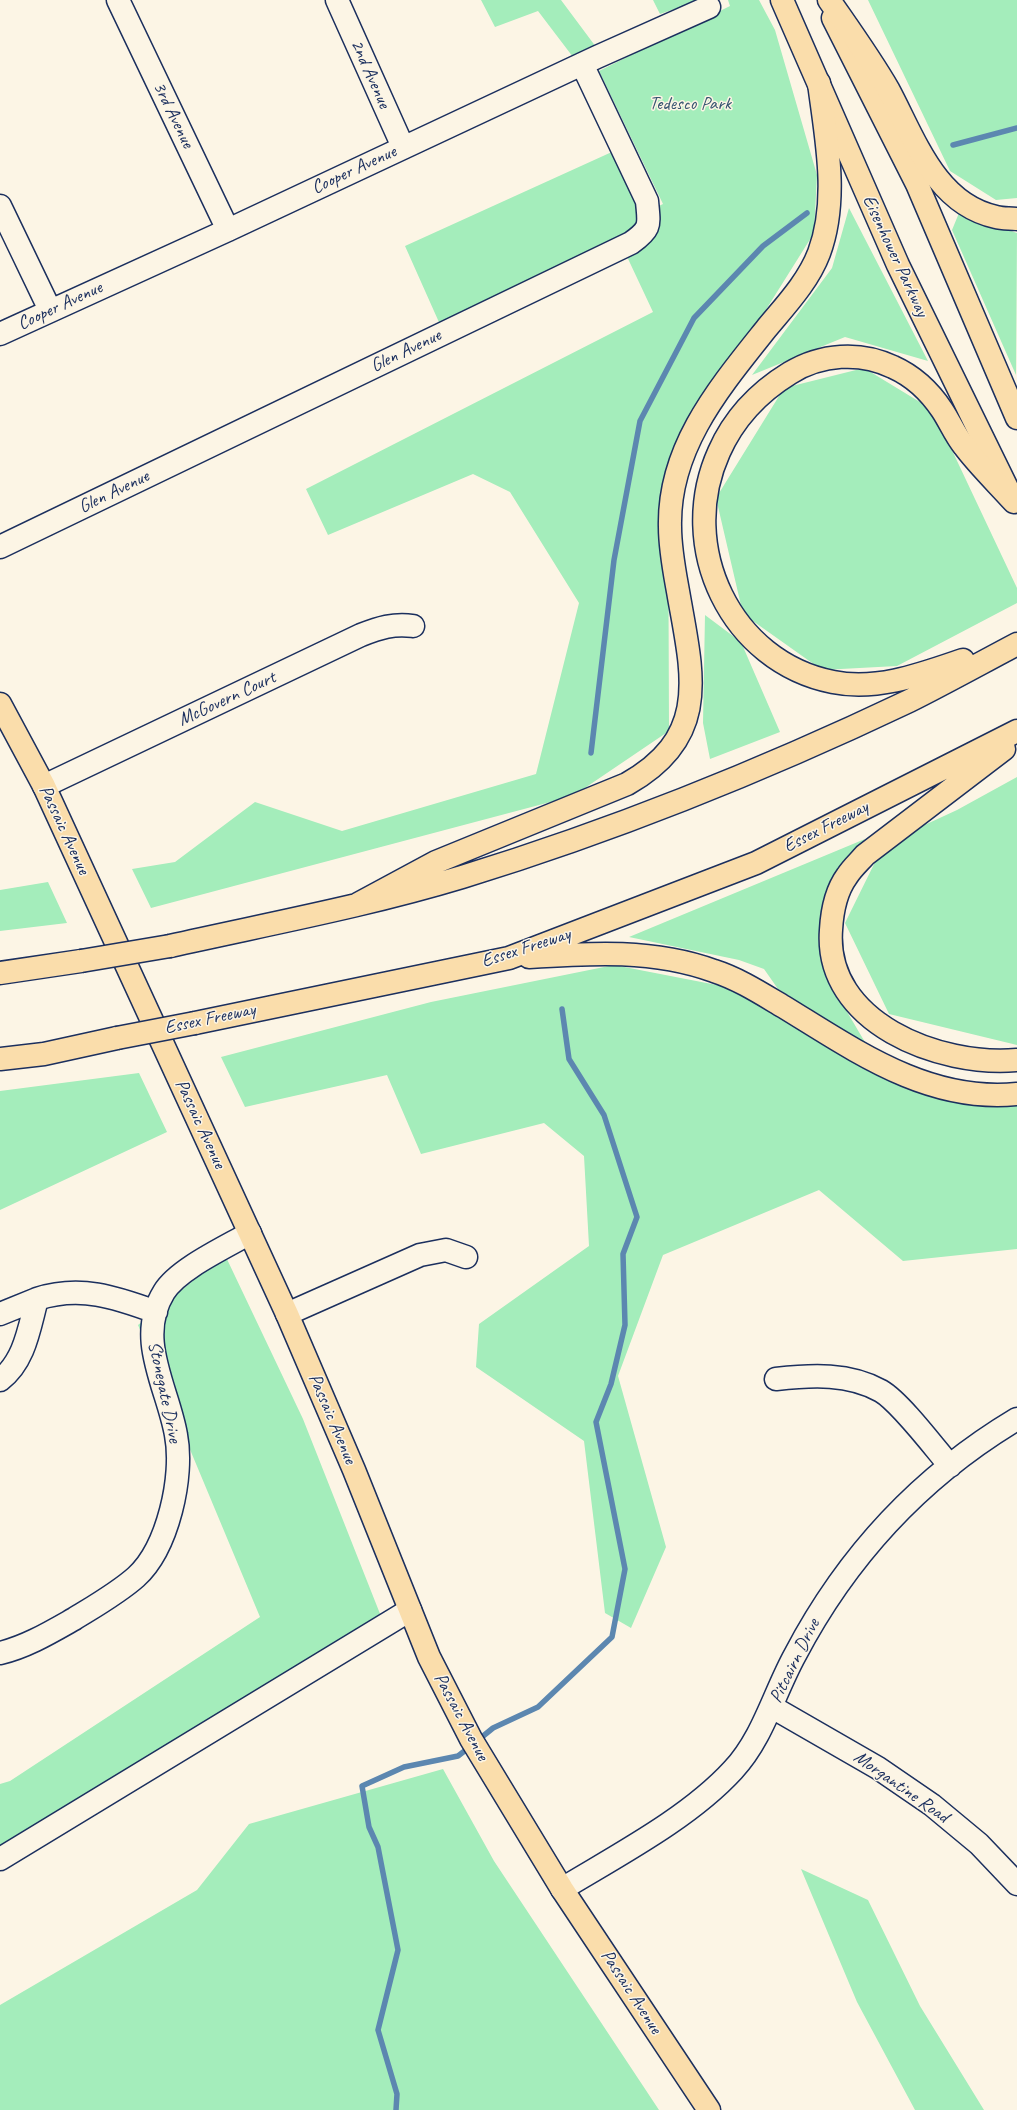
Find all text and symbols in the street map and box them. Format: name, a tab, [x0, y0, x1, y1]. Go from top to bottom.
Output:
street label: 2nd Avenue	[345, 36, 395, 112]
street label: 3rd Avenue	[147, 78, 199, 152]
park label: Tedesco Park	[649, 93, 731, 115]
street label: Cooper Avenue	[308, 140, 400, 200]
street label: Eisenhower Parkway	[857, 192, 933, 320]
street label: Cooper Avenue	[14, 276, 106, 336]
street label: Glen Avenue	[367, 324, 445, 378]
street label: Glen Avenue	[75, 465, 153, 519]
street label: McGovern Court	[175, 667, 279, 731]
street label: Passaic Avenue	[33, 782, 95, 878]
street label: Essex Freeway	[780, 796, 872, 858]
street label: Essex Freeway	[479, 923, 573, 973]
street label: Essex Freeway	[163, 998, 257, 1040]
street label: Passaic Avenue	[169, 1076, 231, 1172]
street label: Stonegate Drive	[142, 1339, 186, 1445]
street label: Passaic Avenue	[303, 1370, 361, 1468]
street label: Pitcairn Drive	[765, 1615, 825, 1707]
street label: Passaic Avenue	[428, 1669, 494, 1765]
street label: Morgantine Road	[849, 1746, 953, 1828]
street label: Passaic Avenue	[595, 1946, 667, 2038]

